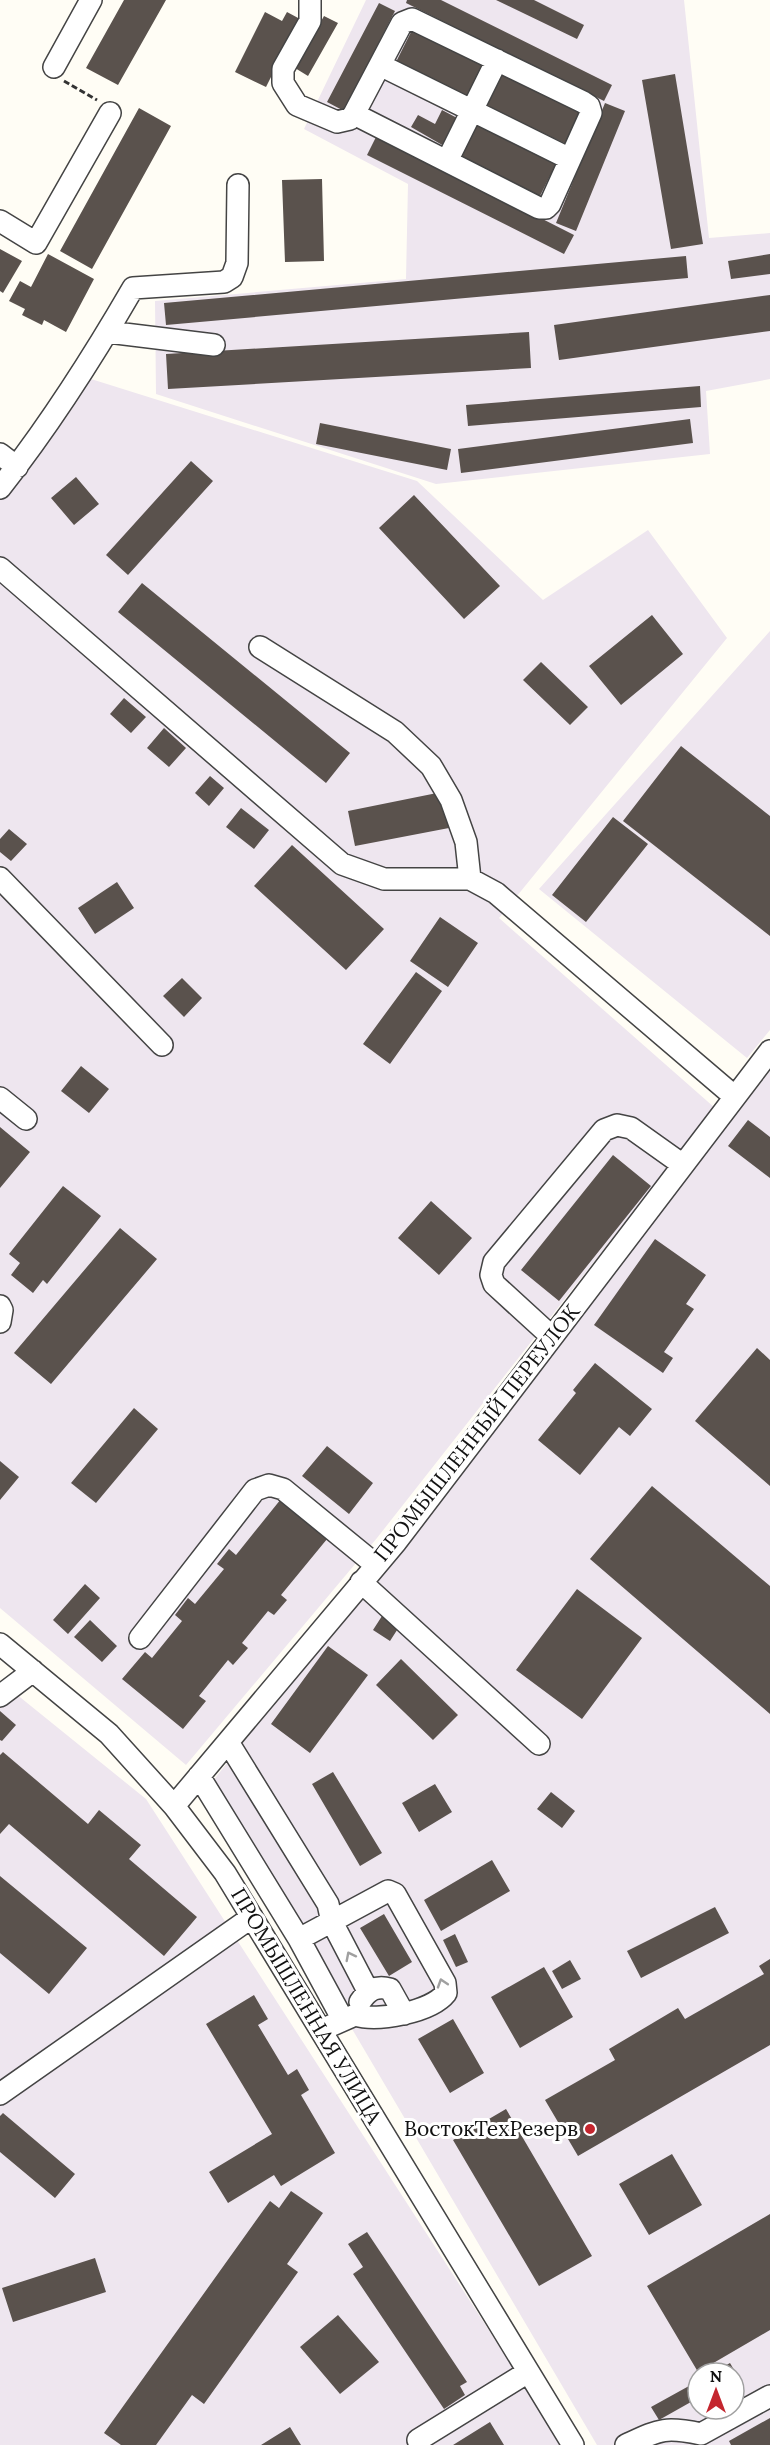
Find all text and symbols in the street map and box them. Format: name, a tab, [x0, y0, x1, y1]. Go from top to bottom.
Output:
street label: ПРОМЫШЛЕННЫЙ ПЕРЕУЛОК	[368, 1298, 586, 1567]
street label: ПРОМЫШЛЕННАЯ УЛИЦА	[225, 1883, 388, 2130]
one-way arrow	[346, 1952, 357, 1963]
one-way arrow	[437, 1978, 450, 1988]
place label: ВостокТехРезерв	[404, 2115, 578, 2142]
marker: ВостокТехРезерв	[583, 2122, 597, 2136]
north arrow	[686, 2361, 746, 2421]
text: N	[710, 2366, 722, 2386]

